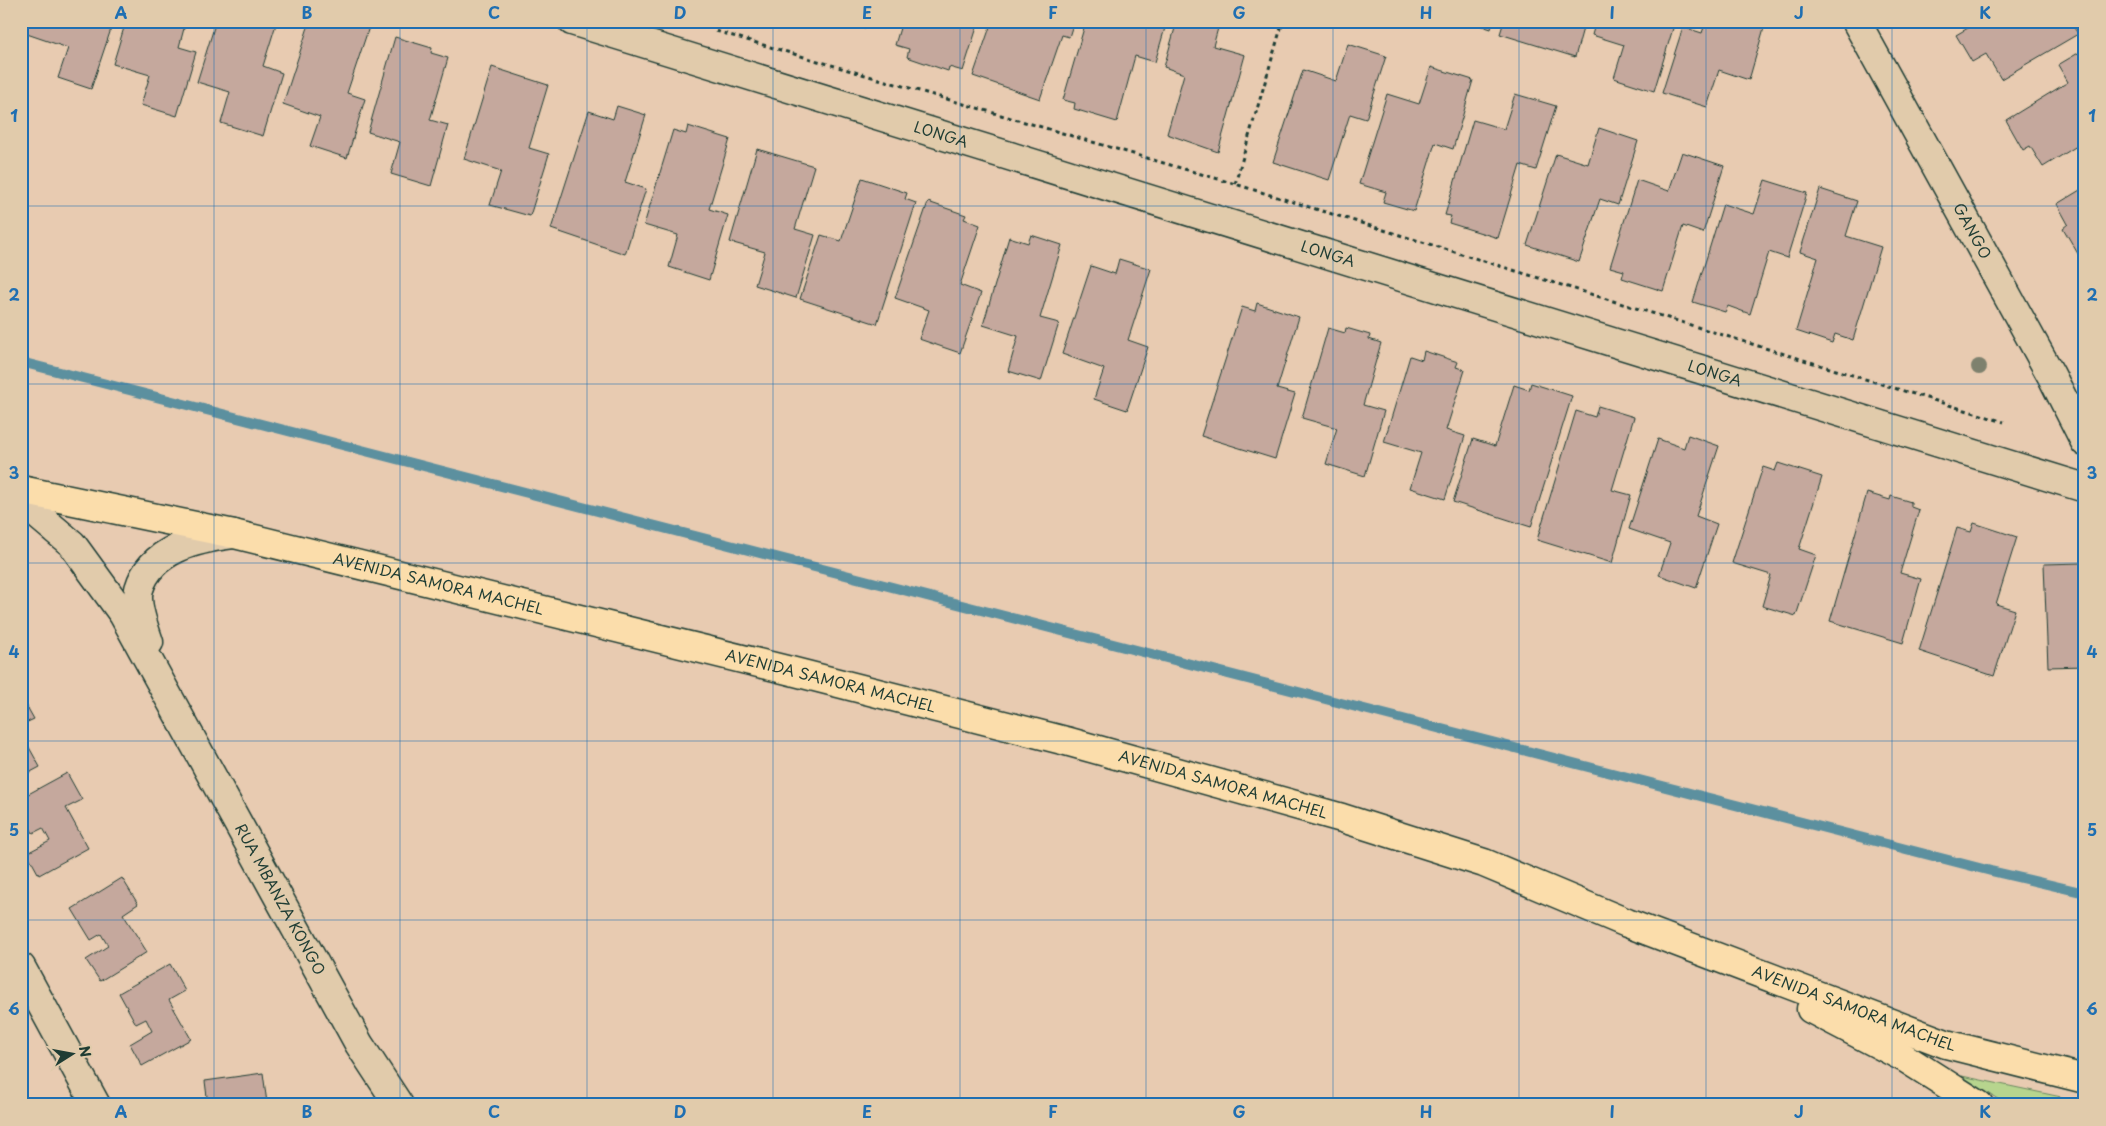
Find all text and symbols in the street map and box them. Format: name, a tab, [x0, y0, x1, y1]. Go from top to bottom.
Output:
text: A	[115, 0, 128, 24]
text: B	[302, 0, 313, 24]
text: C	[488, 0, 500, 24]
text: D	[674, 0, 686, 24]
text: E	[862, 0, 872, 24]
text: F	[1048, 0, 1058, 24]
text: G	[1232, 0, 1246, 24]
text: H	[1420, 0, 1432, 24]
text: I	[1609, 0, 1615, 24]
text: J	[1794, 0, 1804, 24]
text: K	[1979, 0, 1991, 24]
text: 1	[10, 103, 18, 127]
text: 1	[2088, 103, 2096, 127]
street label: LONGA	[911, 114, 971, 153]
street label: GANGO	[1948, 198, 1998, 263]
street label: LONGA	[1298, 234, 1358, 272]
text: 2	[8, 282, 20, 306]
text: 2	[2086, 282, 2098, 306]
street label: LONGA	[1685, 353, 1745, 391]
text: 3	[9, 460, 19, 484]
text: 3	[2087, 460, 2097, 484]
street label: AVENIDA SAMORA MACHEL	[331, 546, 546, 620]
text: 4	[9, 639, 20, 663]
text: 4	[2087, 639, 2098, 663]
street label: AVENIDA SAMORA MACHEL	[723, 642, 939, 717]
street label: AVENIDA SAMORA MACHEL	[1116, 743, 1331, 824]
text: 5	[9, 817, 19, 841]
text: 5	[2087, 817, 2097, 841]
street label: RUA MBANZA KONGO	[230, 819, 332, 979]
street label: AVENIDA SAMORA MACHEL	[1749, 959, 1958, 1056]
text: 6	[8, 996, 20, 1020]
text: 6	[2086, 996, 2098, 1020]
north arrow	[48, 1028, 98, 1078]
text: N	[74, 1044, 97, 1059]
text: A	[115, 1099, 128, 1123]
text: B	[302, 1099, 313, 1123]
text: C	[488, 1099, 500, 1123]
text: D	[674, 1099, 686, 1123]
text: E	[862, 1099, 872, 1123]
text: F	[1048, 1099, 1058, 1123]
text: G	[1232, 1099, 1246, 1123]
text: H	[1420, 1099, 1432, 1123]
text: I	[1609, 1099, 1615, 1123]
text: J	[1794, 1099, 1804, 1123]
text: K	[1979, 1099, 1991, 1123]

